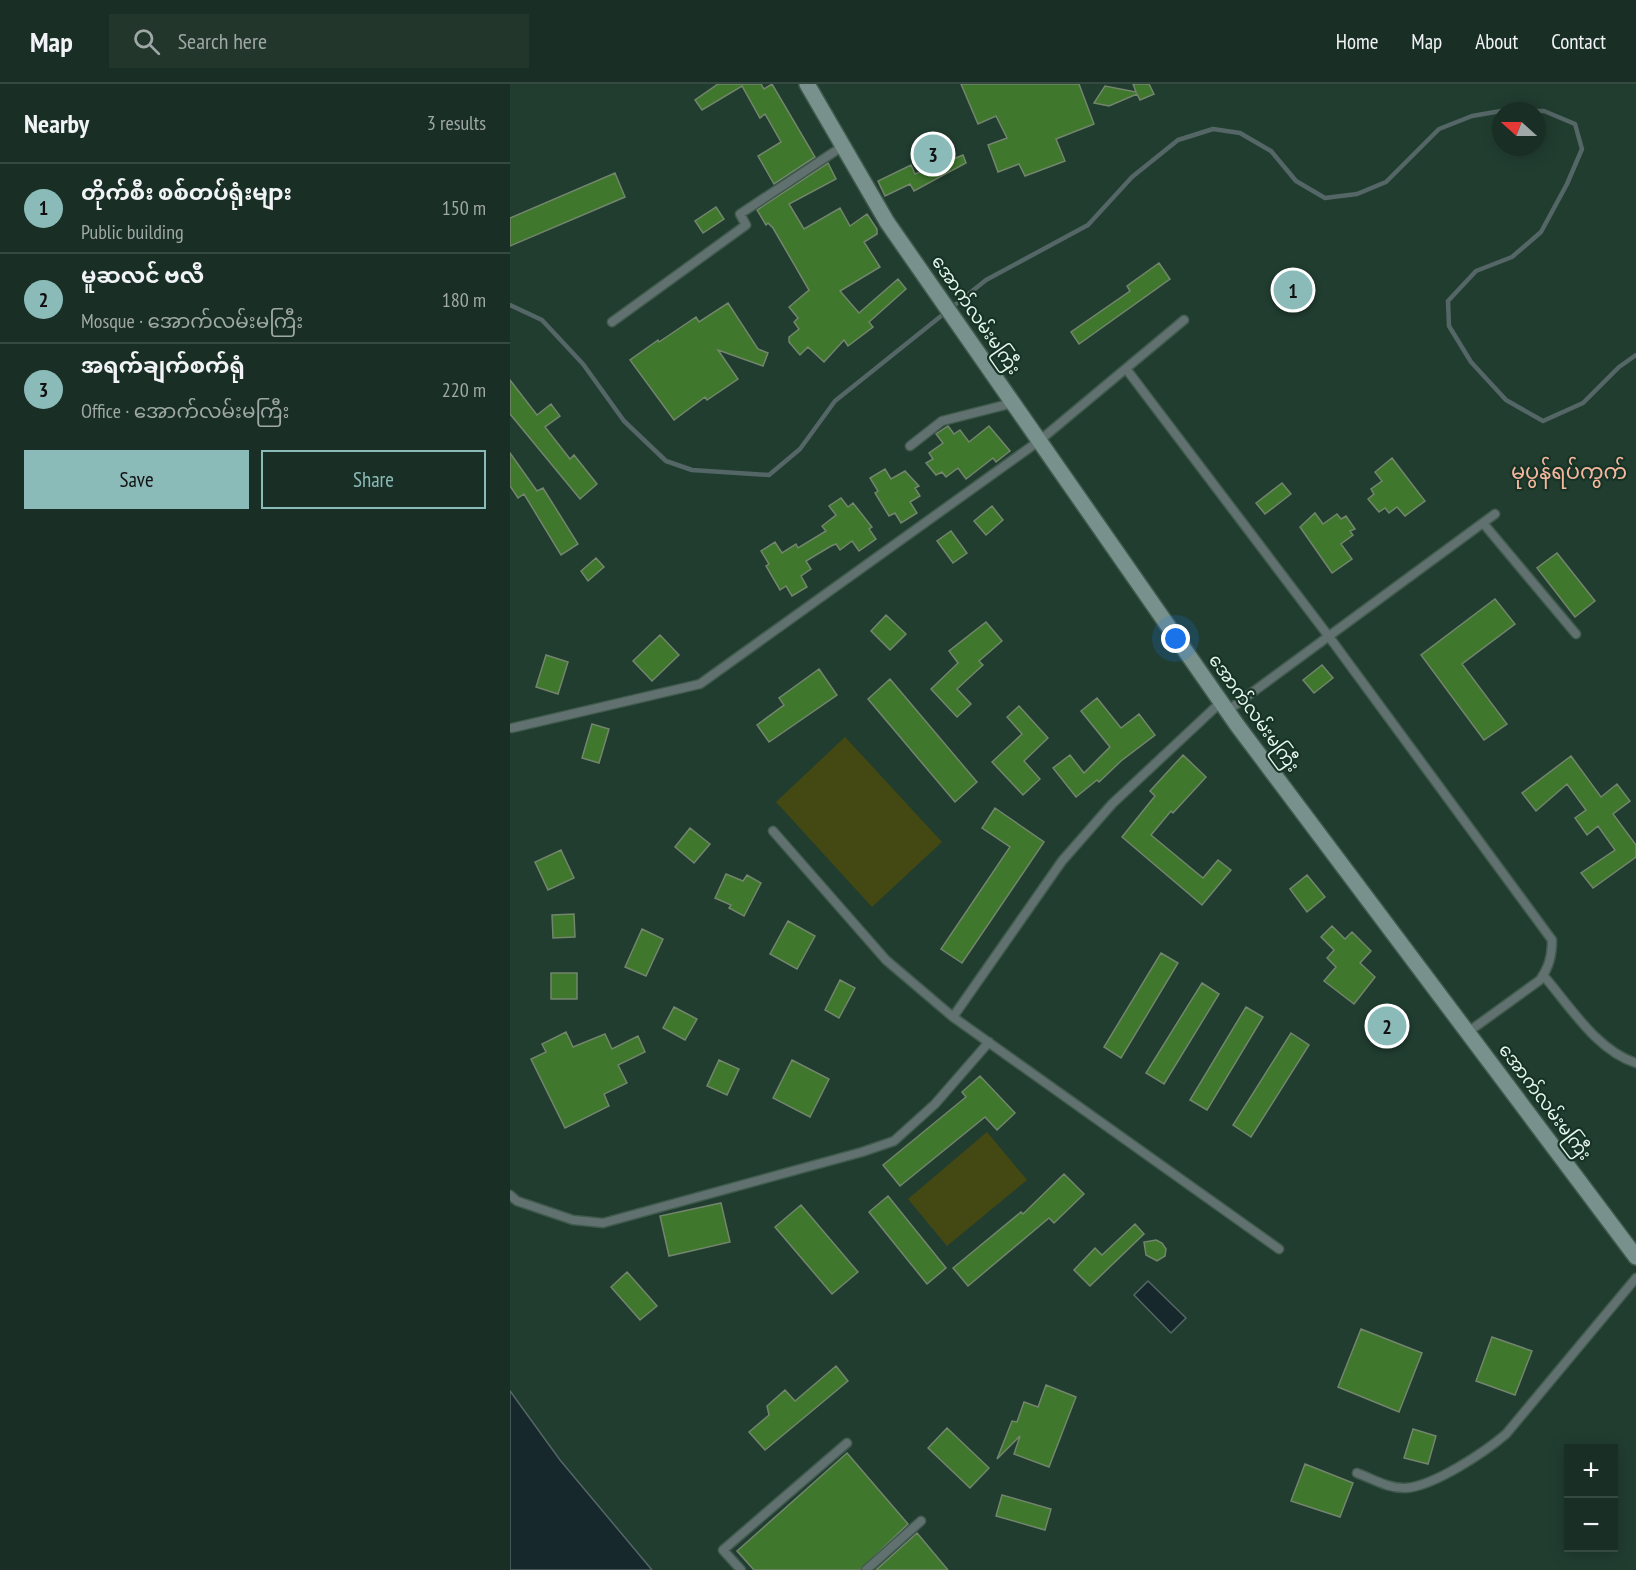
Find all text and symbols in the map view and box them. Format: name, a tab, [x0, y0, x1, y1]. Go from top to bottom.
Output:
search box	[109, 14, 529, 68]
text: Map	[30, 23, 73, 60]
icon: search	[130, 25, 163, 58]
text: Search here	[178, 27, 267, 55]
text: Home	[1336, 28, 1378, 55]
text: Map	[1411, 28, 1442, 55]
text: About	[1475, 28, 1518, 55]
text: Contact	[1551, 28, 1606, 55]
north arrow	[1492, 102, 1546, 156]
text: Nearby	[24, 107, 89, 140]
text: 3 results	[427, 110, 486, 136]
pin: 3	[914, 132, 952, 176]
text: တိုက်စီး စစ်တပ်ရုံးများ	[81, 178, 292, 206]
text: 1	[39, 195, 48, 221]
text: 150 m	[442, 195, 486, 221]
text: Public building	[81, 219, 184, 245]
street label: အောက်လမ်းမကြီး	[924, 250, 1028, 381]
text: မူဆလင် ဗလီ	[81, 261, 204, 289]
pin: 1	[1274, 268, 1312, 312]
text: 2	[39, 287, 48, 313]
text: 180 m	[442, 287, 486, 313]
text: Mosque · အောက်လမ်းမကြီး	[81, 308, 303, 334]
text: အရက်ချက်စက်ရုံ	[81, 351, 245, 379]
text: 3	[39, 377, 48, 403]
text: 220 m	[442, 377, 486, 403]
text: Office · အောက်လမ်းမကြီး	[81, 398, 289, 424]
button: Save	[24, 450, 249, 509]
button: Share	[261, 450, 486, 509]
district label: မုပွန်ရပ်ကွက်	[1511, 456, 1627, 489]
your location	[1161, 624, 1190, 653]
street label: အောက်လမ်းမကြီး	[1201, 648, 1307, 779]
pin: 2	[1368, 1004, 1406, 1048]
street label: အောက်လမ်းမကြီး	[1491, 1038, 1598, 1167]
map controls	[1564, 1444, 1618, 1552]
button: +	[1564, 1444, 1618, 1498]
button: −	[1564, 1498, 1618, 1552]

